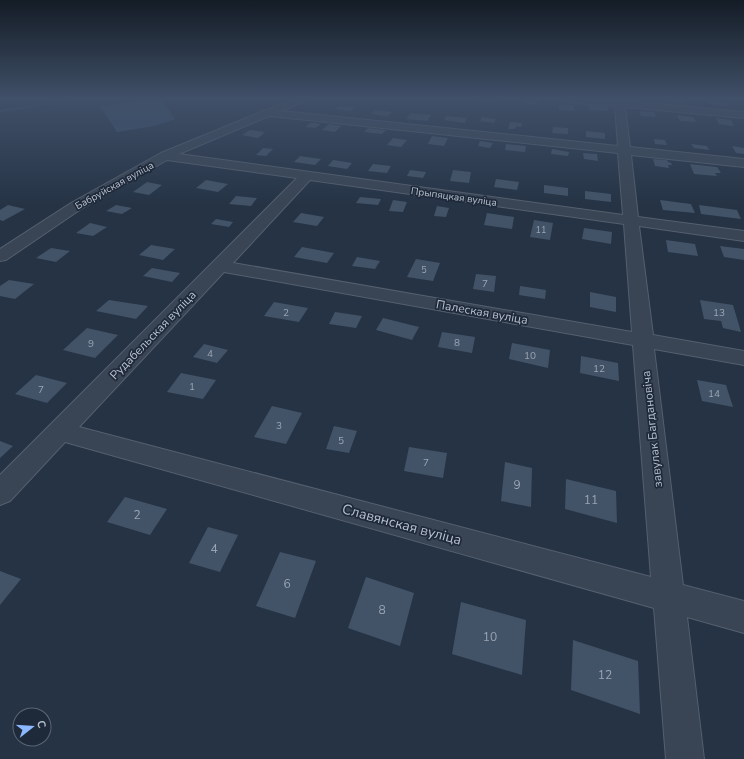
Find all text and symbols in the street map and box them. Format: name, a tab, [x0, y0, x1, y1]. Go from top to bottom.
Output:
street label: Бабруйская вуліца	[73, 158, 156, 213]
street label: Прыпяцкая вуліца	[410, 184, 498, 210]
house number: 11	[536, 224, 546, 236]
house number: 5	[421, 264, 427, 276]
house number: 7	[482, 277, 488, 291]
street label: Рудабельская вуліца	[106, 287, 200, 383]
street label: Палеская вуліца	[435, 296, 529, 328]
house number: 2	[283, 306, 289, 320]
house number: 13	[713, 306, 725, 320]
house number: 8	[454, 336, 460, 350]
house number: 9	[88, 337, 94, 351]
house number: 4	[207, 347, 213, 361]
house number: 10	[524, 349, 536, 363]
house number: 12	[593, 362, 605, 376]
street label: завулак Багдановіча	[638, 370, 666, 488]
house number: 1	[189, 380, 195, 394]
house number: 7	[38, 383, 44, 397]
house number: 14	[708, 387, 720, 401]
house number: 3	[276, 419, 282, 433]
house number: 5	[338, 434, 344, 448]
house number: 7	[423, 456, 429, 470]
house number: 9	[513, 477, 521, 493]
house number: 11	[584, 492, 598, 508]
street label: Славянская вуліца	[340, 499, 464, 550]
house number: 2	[133, 507, 141, 523]
house number: 4	[210, 541, 218, 557]
house number: 6	[283, 576, 291, 592]
house number: 8	[378, 602, 386, 618]
house number: 10	[483, 629, 497, 645]
house number: 12	[598, 667, 612, 683]
north arrow	[12, 707, 52, 747]
text: С	[33, 718, 50, 730]

